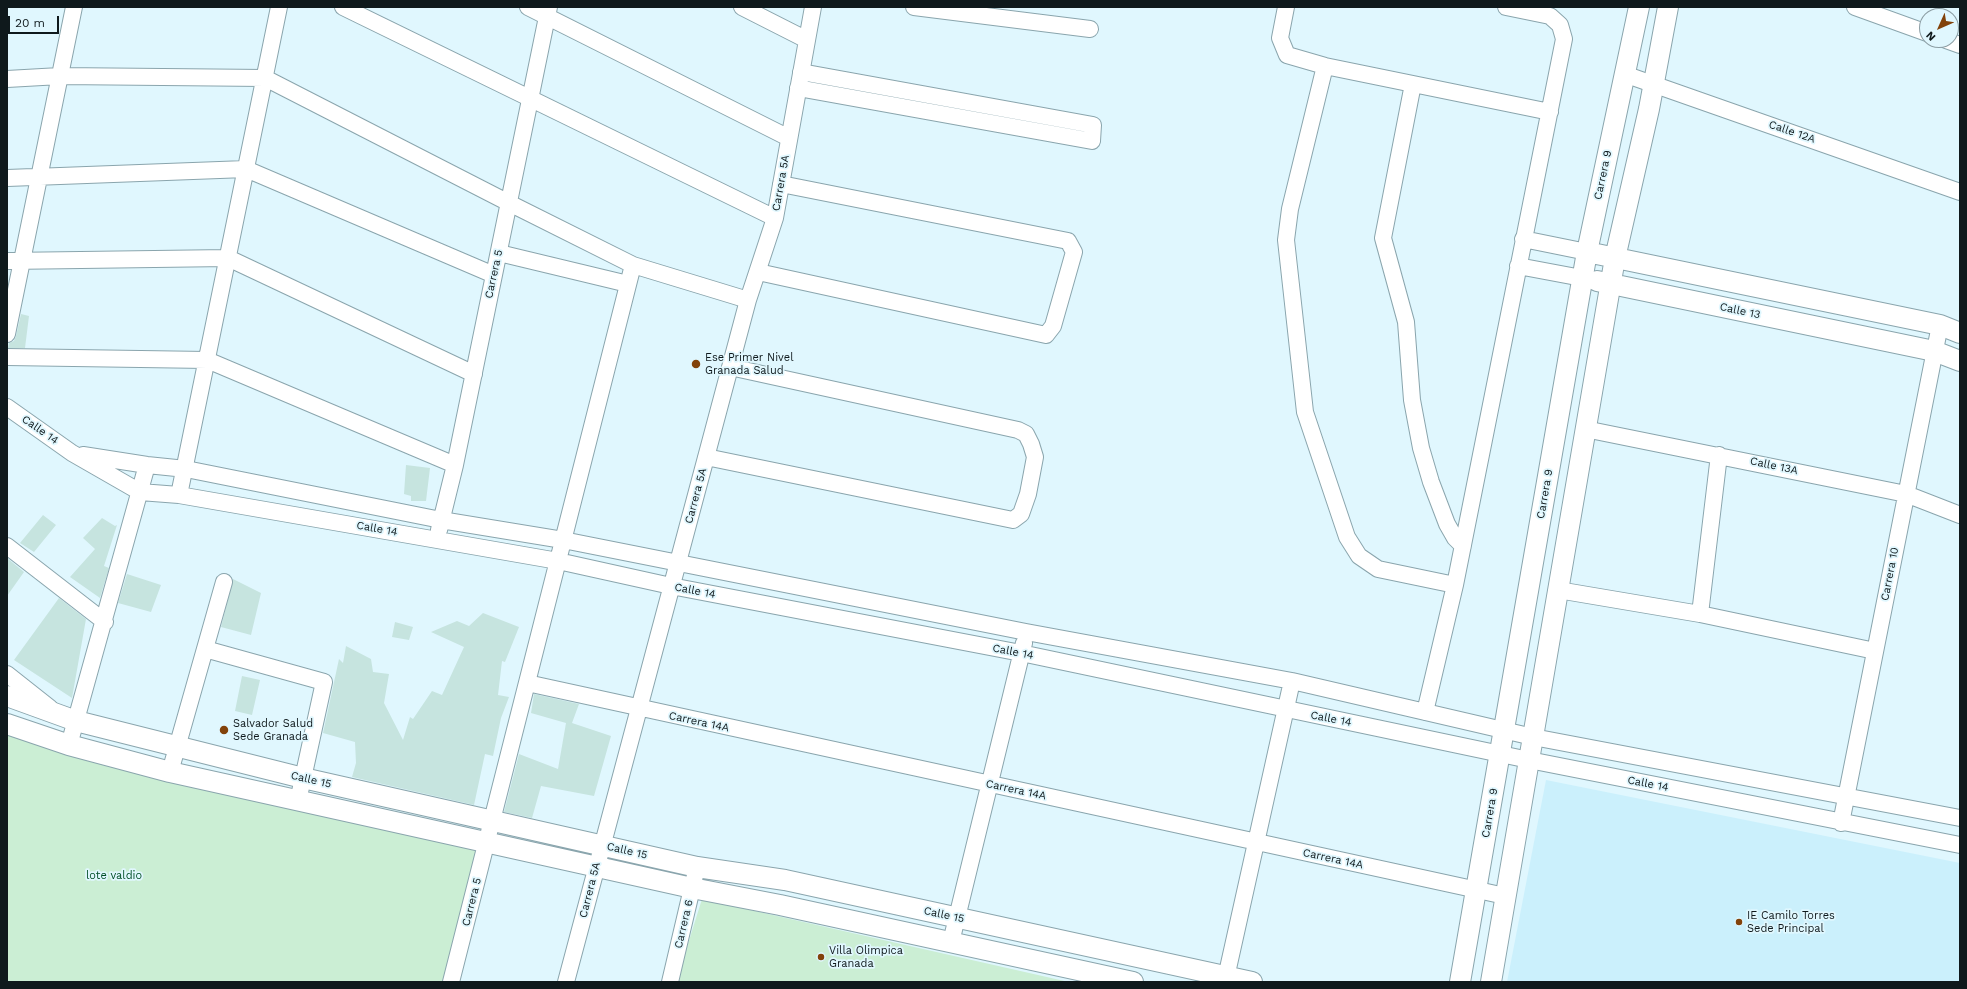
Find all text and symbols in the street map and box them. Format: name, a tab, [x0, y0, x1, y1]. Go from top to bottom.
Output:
scale bar	[10, 8, 61, 34]
north arrow	[1919, 8, 1959, 48]
text: 20 m	[15, 16, 45, 30]
text: N	[1923, 29, 1938, 44]
street label: Calle 12A	[1767, 118, 1817, 146]
street label: Carrera 9	[1591, 149, 1615, 201]
street label: Carrera 5A	[770, 154, 792, 212]
street label: Carrera 5	[482, 248, 506, 300]
street label: Calle 13	[1718, 300, 1762, 322]
place label: Ese Primer Nivel Granada Salud	[705, 351, 794, 377]
marker: Ese Primer Nivel Granada Salud	[690, 358, 702, 370]
street label: Calle 14	[19, 413, 61, 447]
street label: Calle 13A	[1749, 454, 1799, 478]
street label: Carrera 5A	[682, 467, 710, 525]
street label: Carrera 9	[1534, 468, 1556, 520]
street label: Calle 14	[355, 519, 399, 539]
street label: Carrera 10	[1878, 546, 1902, 602]
street label: Calle 14	[673, 581, 717, 601]
street label: Calle 14	[991, 642, 1035, 662]
street label: Carrera 14A	[668, 709, 730, 735]
street label: Calle 14	[1309, 709, 1353, 729]
place label: Salvador Salud Sede Granada	[233, 717, 313, 743]
marker: Salvador Salud Sede Granada	[218, 724, 230, 736]
street label: Calle 15	[289, 769, 333, 791]
street label: Calle 14	[1626, 774, 1670, 794]
street label: Carrera 14A	[985, 777, 1047, 803]
street label: Carrera 9	[1479, 787, 1501, 839]
street label: Calle 15	[605, 840, 649, 862]
street label: Carrera 14A	[1302, 846, 1364, 872]
street label: Carrera 5A	[577, 861, 603, 919]
park label: lote valdio	[86, 869, 142, 883]
street label: Carrera 5	[460, 876, 484, 928]
street label: Carrera 6	[672, 898, 696, 950]
street label: Calle 15	[922, 904, 966, 926]
place label: IE Camilo Torres Sede Principal	[1747, 909, 1835, 935]
marker: IE Camilo Torres Sede Principal	[1734, 917, 1744, 927]
place label: Villa Olimpica Granada	[829, 944, 903, 970]
marker: Villa Olimpica Granada	[816, 952, 826, 962]

